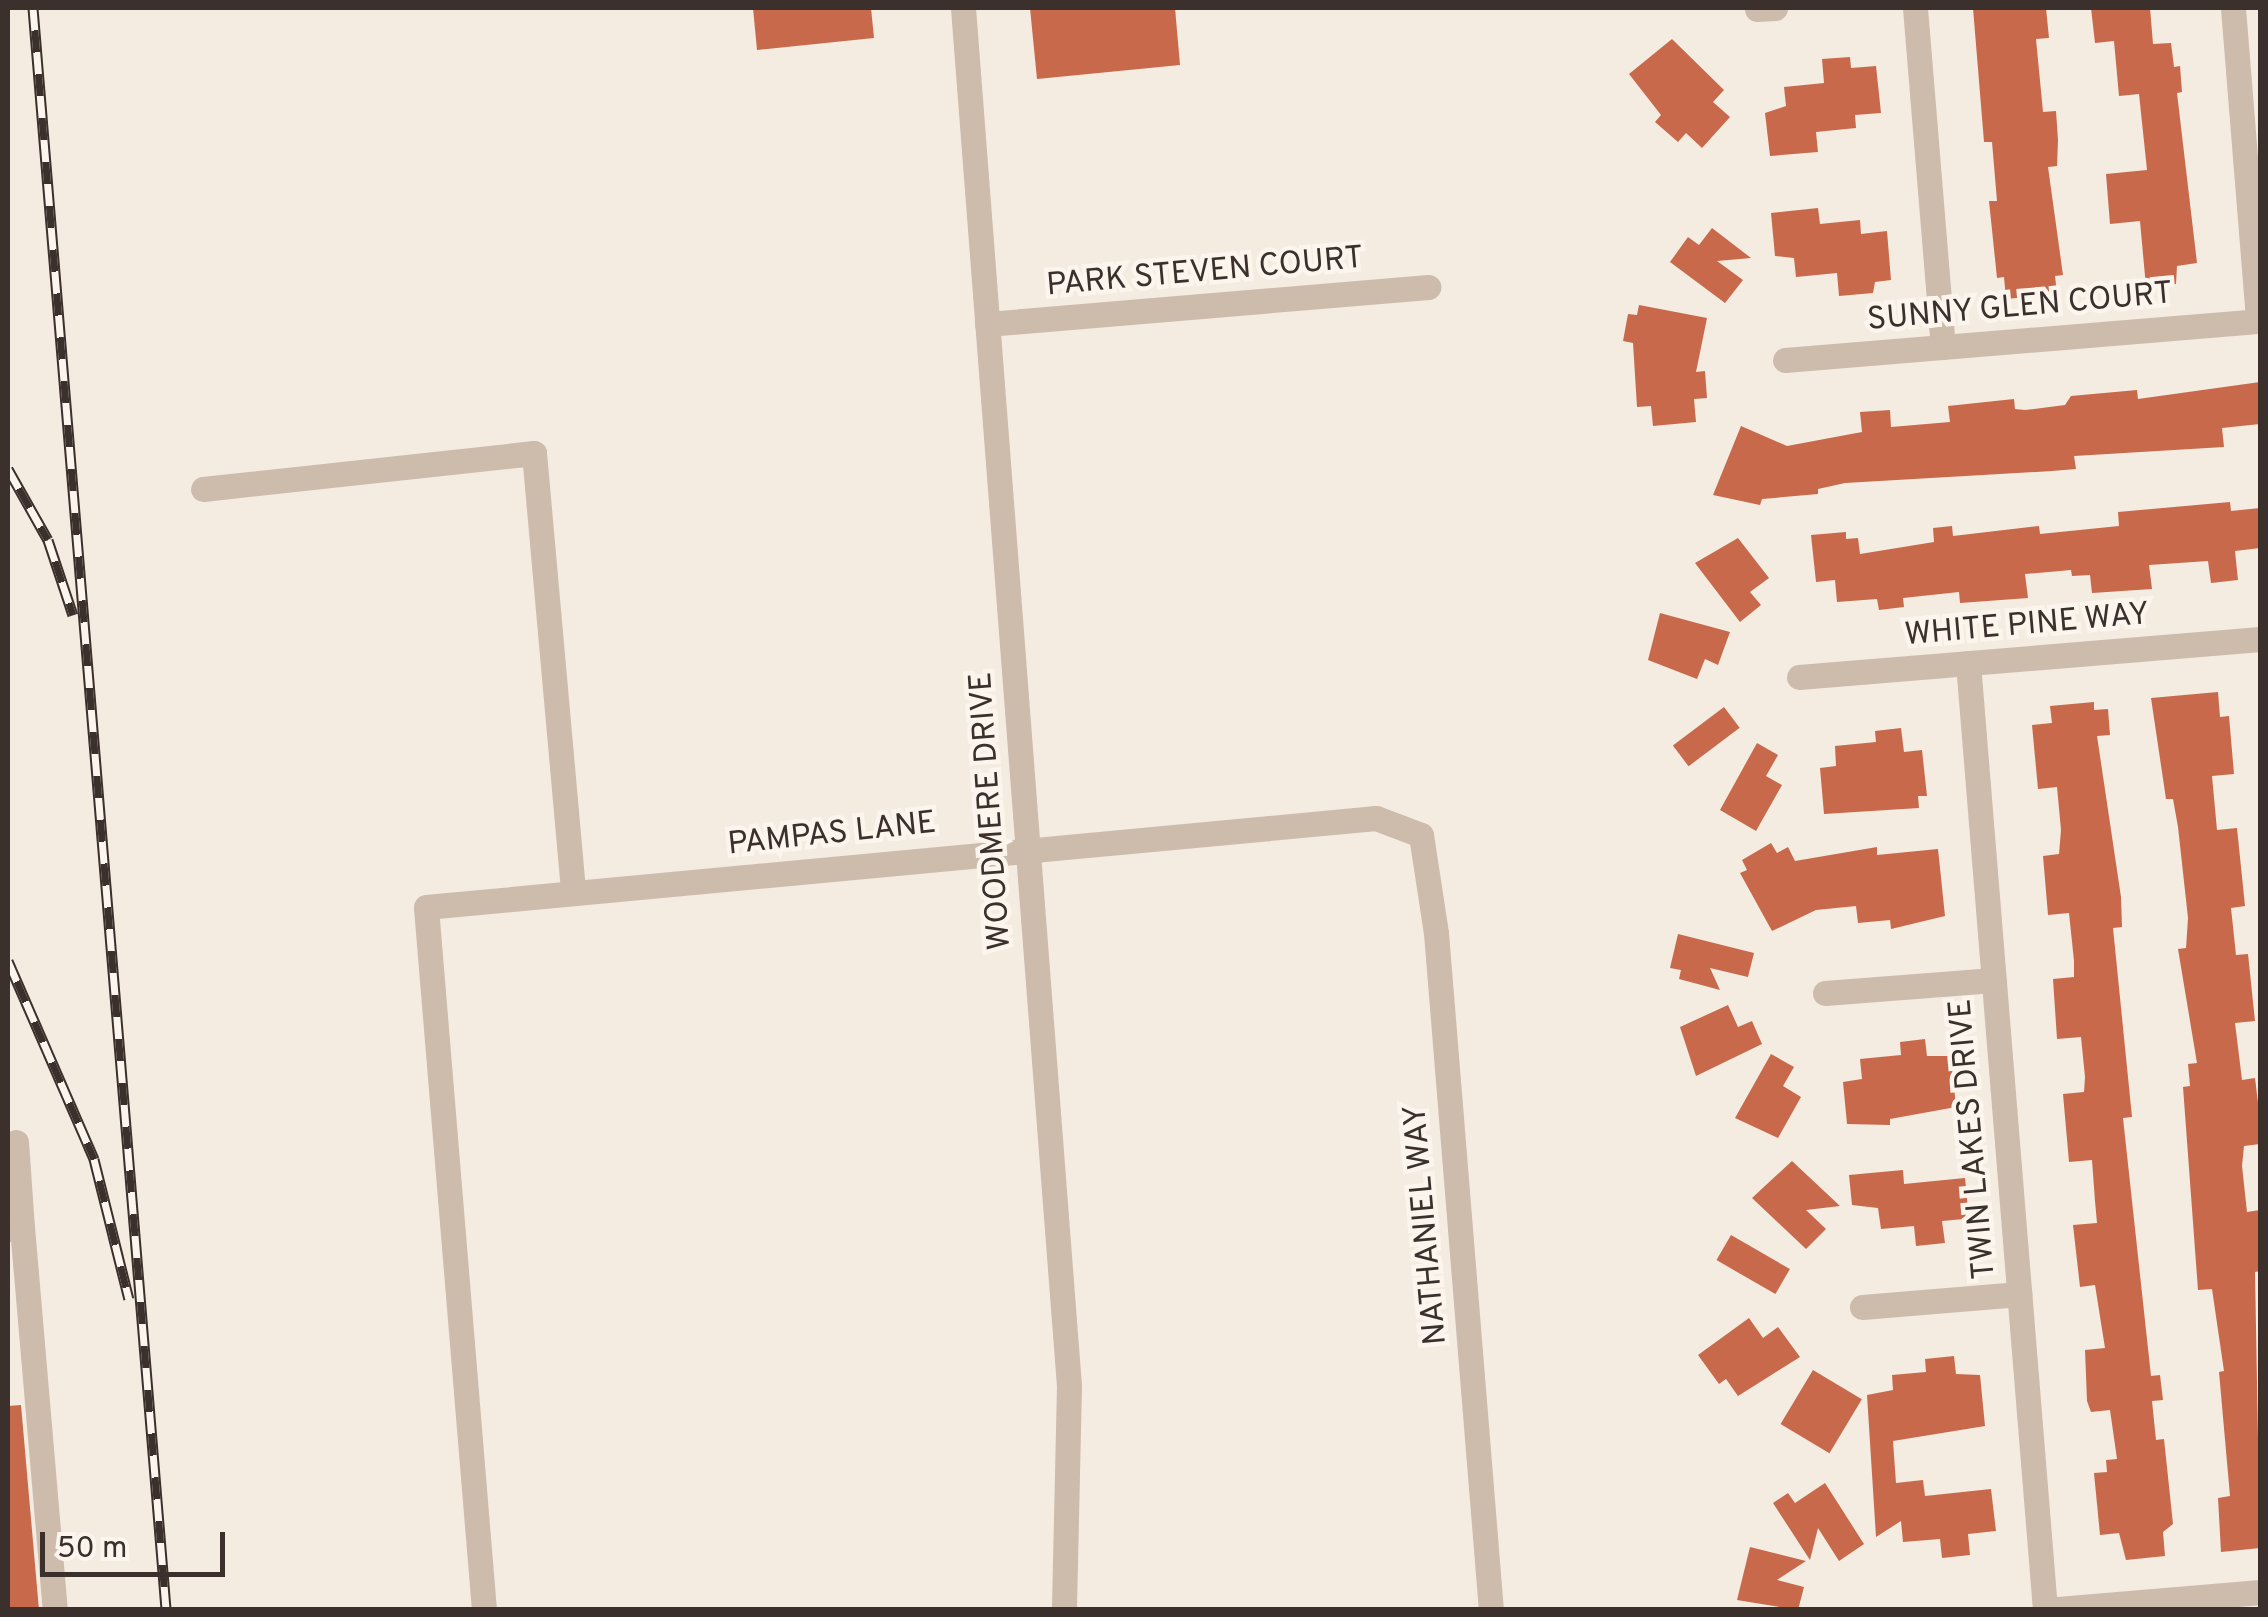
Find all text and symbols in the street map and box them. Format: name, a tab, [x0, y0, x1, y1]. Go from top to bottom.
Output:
street label: PARK STEVEN COURT	[1045, 240, 1365, 306]
street label: SUNNY GLEN COURT	[1865, 275, 2175, 341]
street label: WHITE PINE WAY	[1903, 596, 2151, 656]
street label: WOODMERE DRIVE	[963, 671, 1021, 951]
street label: PAMPAS LANE	[726, 805, 938, 865]
street label: TWIN LAKES DRIVE	[1943, 997, 2005, 1281]
street label: NATHANIEL WAY	[1397, 1103, 1457, 1347]
scale bar	[45, 1512, 230, 1574]
text: 50 m	[57, 1531, 127, 1568]

